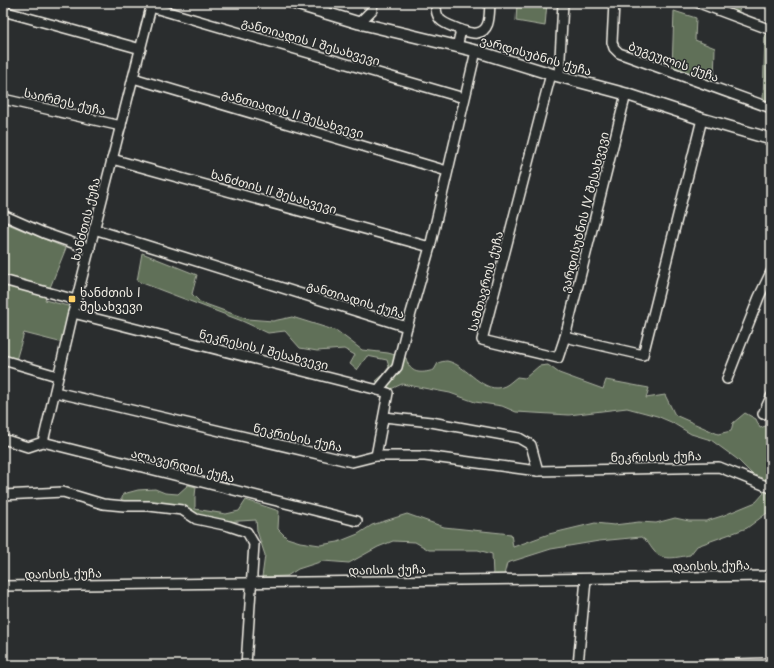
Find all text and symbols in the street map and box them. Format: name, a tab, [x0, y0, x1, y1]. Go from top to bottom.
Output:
street label: განთიადის I შესახვევი	[240, 13, 383, 69]
street label: ვარდისუბნის ქუჩა	[478, 30, 594, 80]
street label: ბუგეულის ქუჩა	[626, 36, 722, 86]
street label: საირმეს ქუჩა	[22, 83, 108, 119]
street label: განთიადის II შესახვევი	[220, 84, 366, 142]
street label: ვარდისუბნის IV შესახვევი	[555, 129, 613, 294]
street label: ხანძთის II შესახვევი	[209, 164, 339, 218]
street label: ხანძთის ქუჩა	[66, 176, 104, 262]
street label: სამთავროს ქუჩა	[463, 229, 507, 333]
street label: განთიადის ქუჩა	[305, 276, 407, 322]
place label: ხანძთის I შესახვევი	[80, 283, 143, 315]
marker: ხანძთის I შესახვევი	[67, 294, 77, 304]
street label: ნეკრესის I შესახვევი	[197, 324, 331, 374]
street label: ნეკრისის ქუჩა	[252, 418, 344, 456]
street label: ალავერდის ქუჩა	[129, 443, 237, 487]
street label: ნეკრისის ქუჩა	[610, 446, 702, 466]
street label: დაისის ქუჩა	[672, 555, 750, 575]
street label: დაისის ქუჩა	[348, 559, 426, 579]
street label: დაისის ქუჩა	[24, 563, 102, 583]

